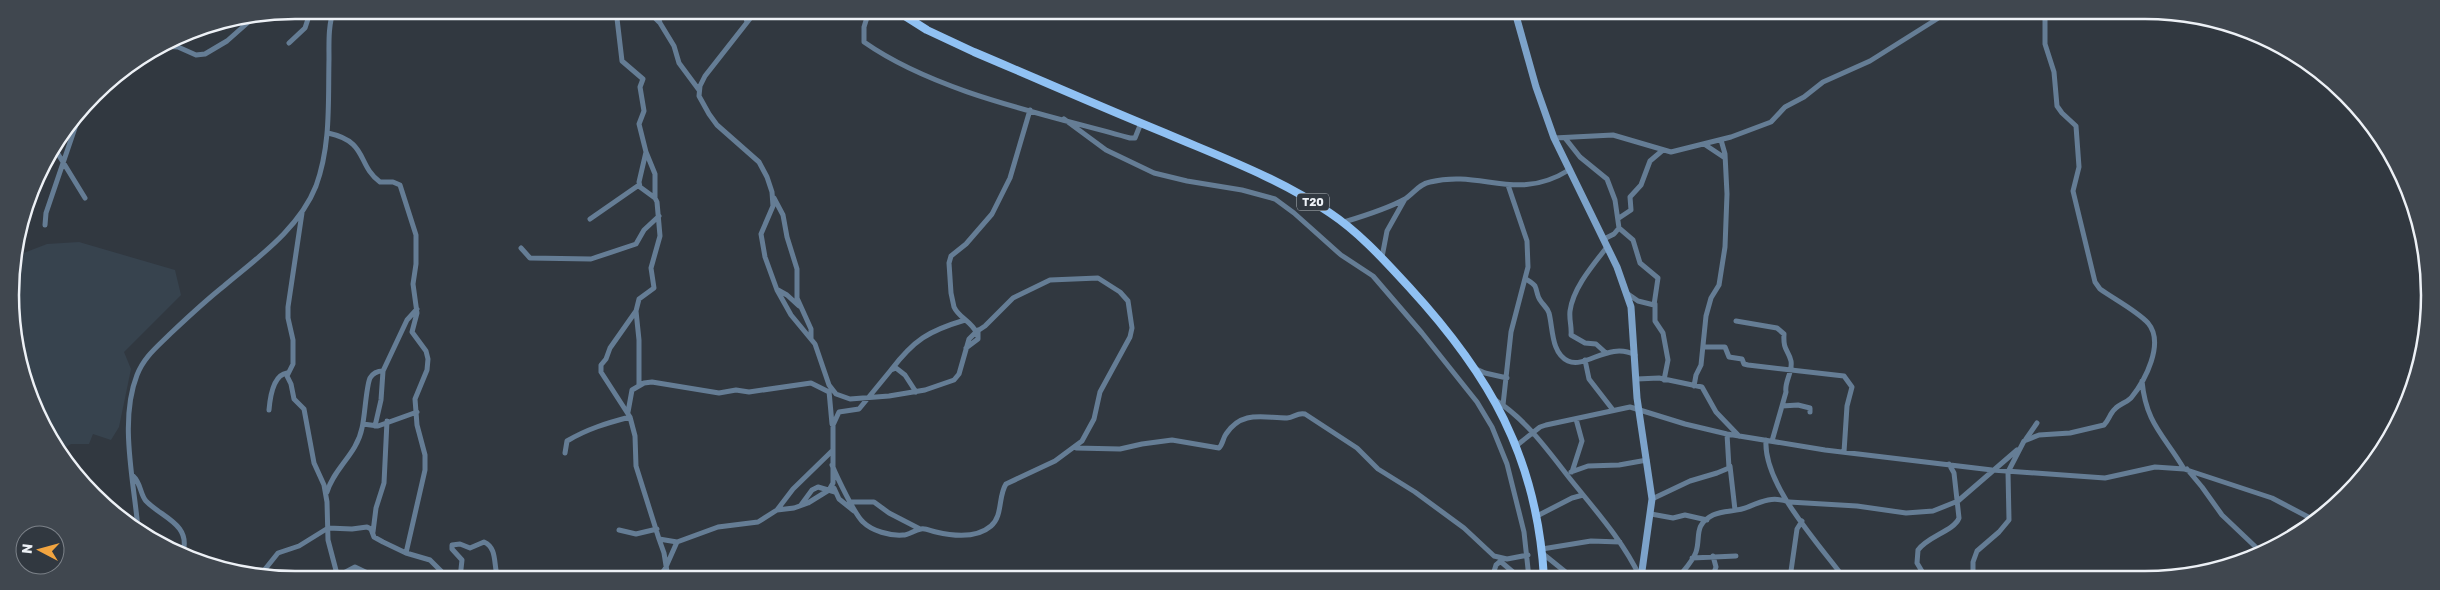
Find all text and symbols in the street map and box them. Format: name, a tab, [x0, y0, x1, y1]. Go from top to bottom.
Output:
road number: T20	[1297, 193, 1329, 210]
north arrow	[15, 525, 65, 575]
text: N	[19, 543, 37, 555]

